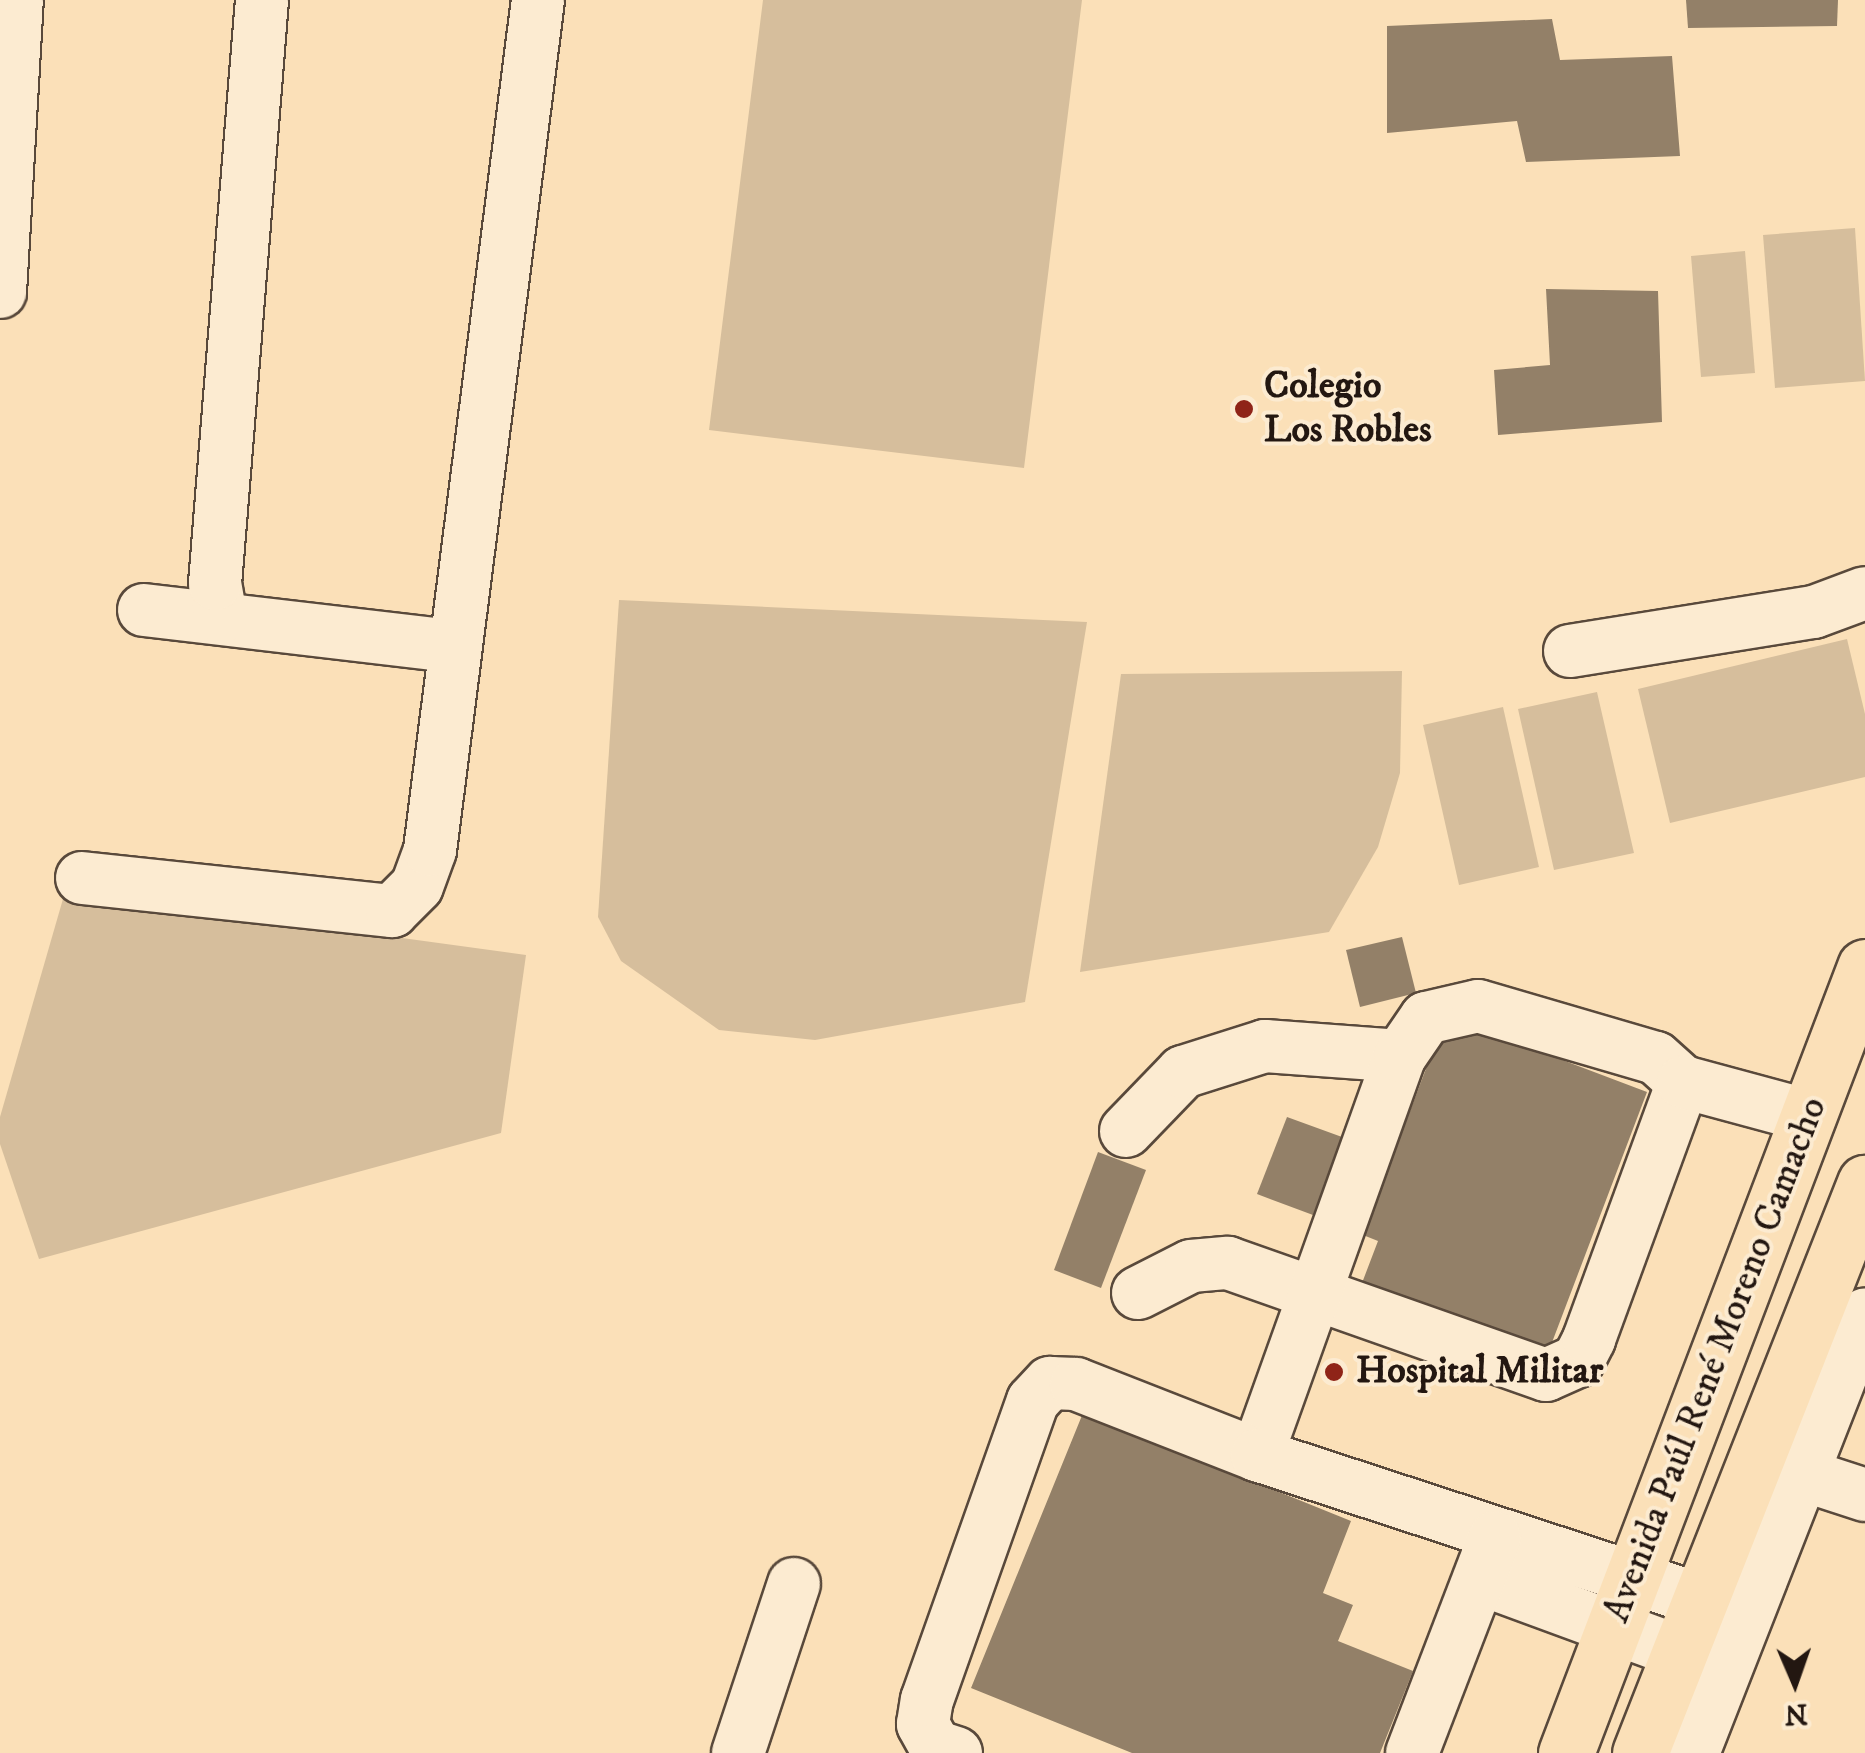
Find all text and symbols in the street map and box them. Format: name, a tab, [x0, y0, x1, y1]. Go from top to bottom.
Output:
place label: Colegio Los Robles	[1264, 364, 1432, 454]
marker: Colegio Los Robles	[1233, 398, 1255, 420]
street label: Avenida Paúl René Moreno Camacho	[1595, 1091, 1837, 1629]
place label: Hospital Militar	[1356, 1349, 1603, 1395]
marker: Hospital Militar	[1321, 1359, 1347, 1385]
north arrow	[1745, 1633, 1845, 1733]
text: N	[1784, 1696, 1808, 1731]

